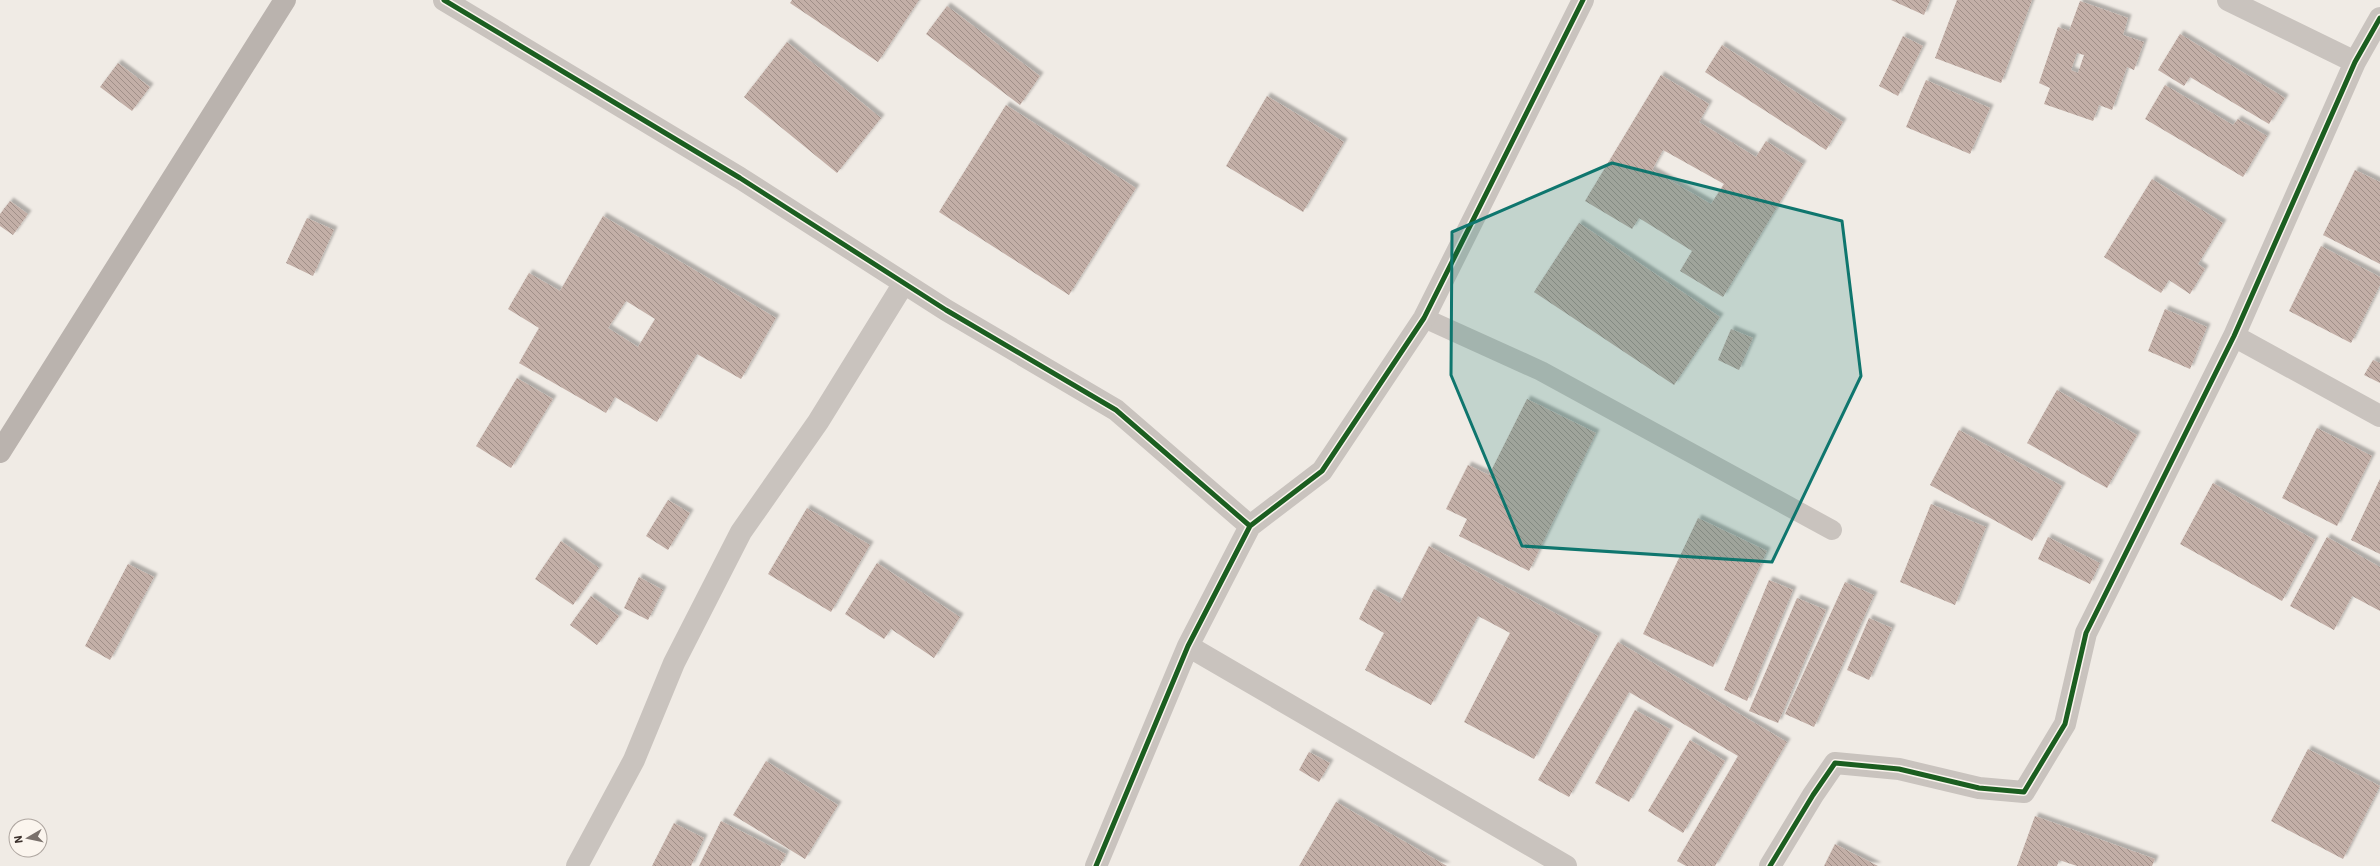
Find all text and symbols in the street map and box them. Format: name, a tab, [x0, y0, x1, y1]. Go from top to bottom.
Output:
north arrow	[8, 818, 48, 858]
text: N	[11, 835, 26, 845]

